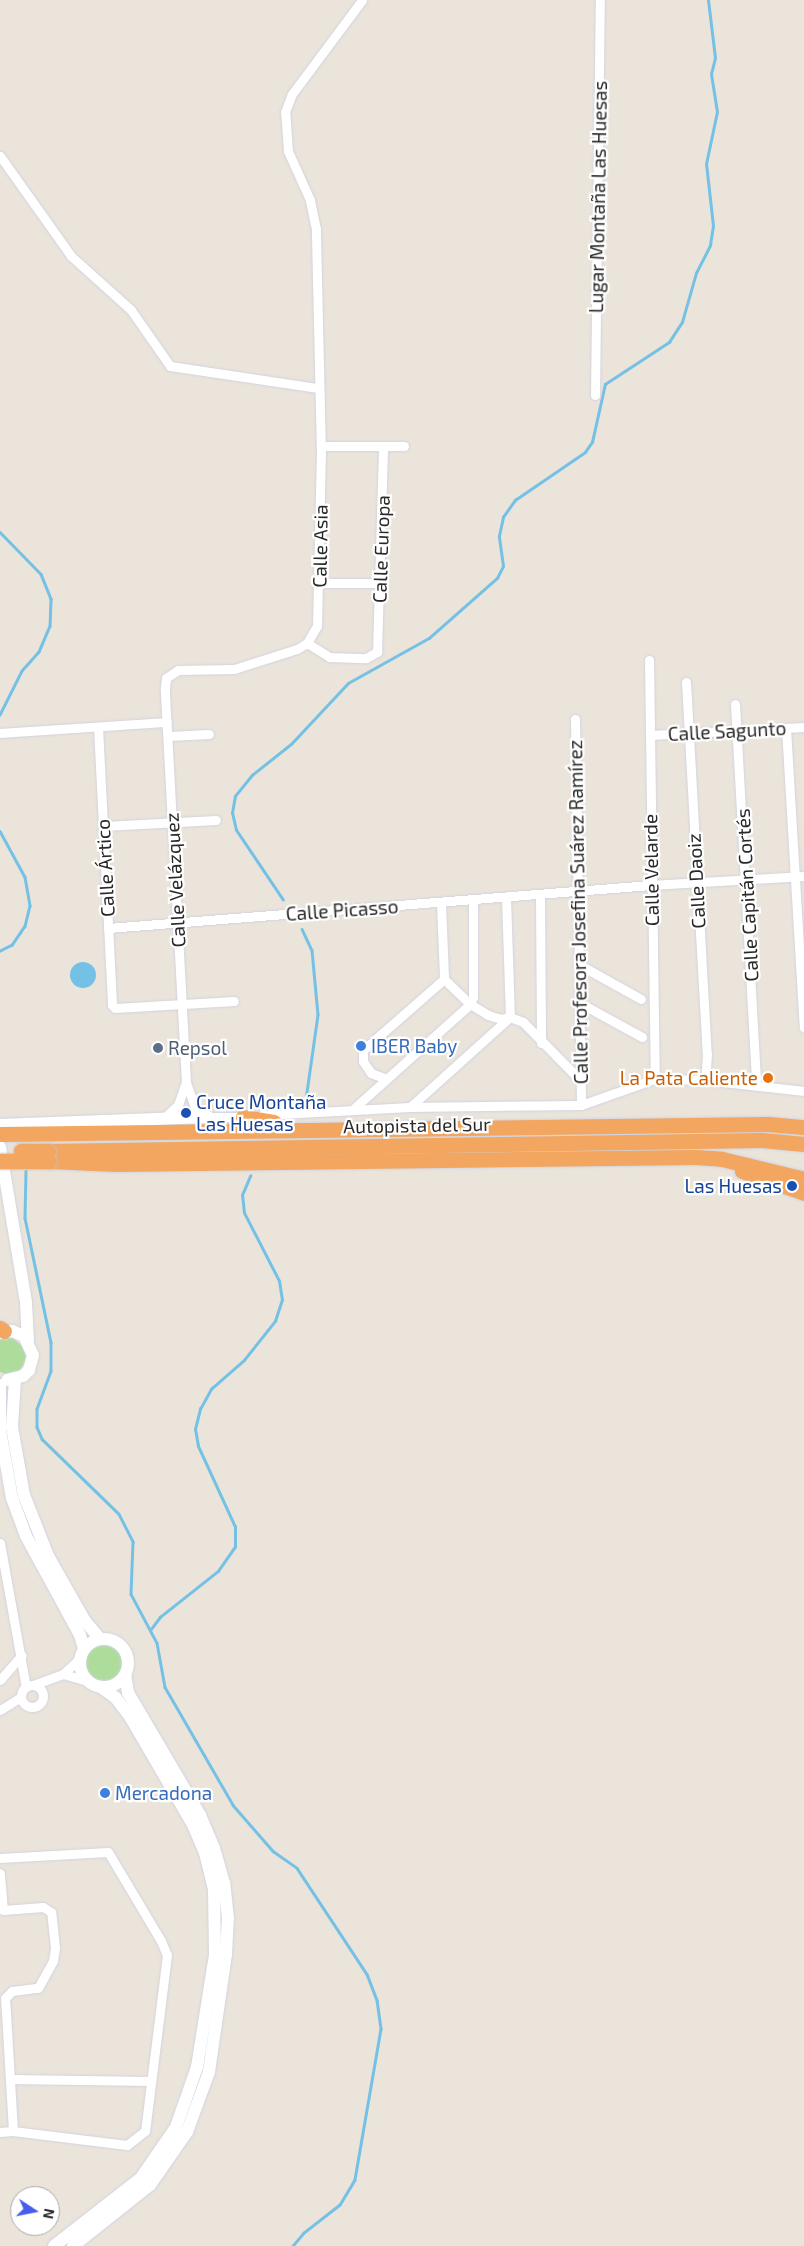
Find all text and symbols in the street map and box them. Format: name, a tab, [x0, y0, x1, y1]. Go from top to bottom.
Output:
street label: Lugar Montaña Las Huesas	[585, 80, 611, 314]
street label: Calle Europa	[368, 495, 394, 603]
street label: Calle Asia	[308, 504, 332, 588]
street label: Calle Sagunto	[667, 717, 787, 745]
street label: Calle Profesora Josefina Suárez Ramírez	[564, 739, 592, 1085]
street label: Calle Capitán Cortés	[731, 808, 763, 982]
street label: Calle Velázquez	[160, 812, 190, 948]
street label: Calle Velarde	[639, 813, 663, 927]
street label: Calle Ártico	[91, 818, 119, 918]
street label: Calle Daoiz	[682, 833, 710, 929]
street label: Calle Picasso	[285, 895, 399, 925]
place label: IBER Baby	[371, 1035, 457, 1057]
place label: Repsol	[168, 1037, 227, 1059]
marker: IBER Baby	[355, 1040, 367, 1052]
marker: Repsol	[152, 1042, 164, 1054]
place label: La Pata Caliente	[620, 1067, 758, 1089]
marker: La Pata Caliente	[762, 1072, 774, 1084]
place label: Cruce Montaña Las Huesas	[196, 1091, 326, 1135]
marker: Cruce Montaña Las Huesas	[180, 1107, 192, 1119]
street label: Autopista del Sur	[343, 1112, 491, 1138]
place label: Las Huesas	[684, 1175, 782, 1197]
marker: Las Huesas	[786, 1180, 798, 1192]
place label: Mercadona	[115, 1782, 212, 1804]
marker: Mercadona	[99, 1787, 111, 1799]
north arrow	[10, 2186, 60, 2236]
text: N	[40, 2207, 59, 2220]

